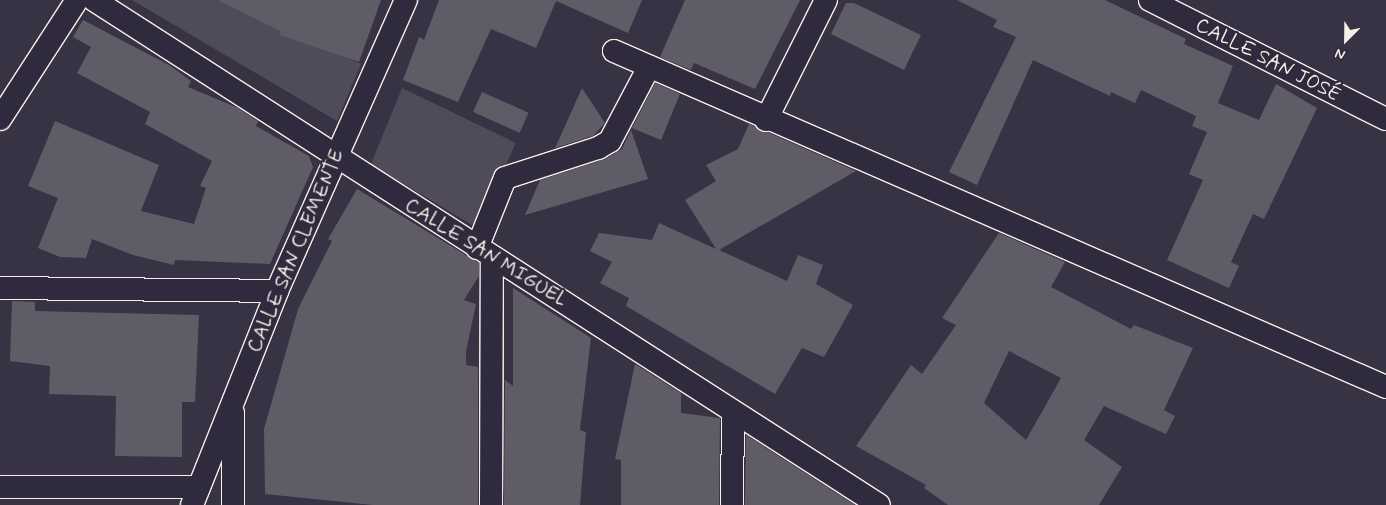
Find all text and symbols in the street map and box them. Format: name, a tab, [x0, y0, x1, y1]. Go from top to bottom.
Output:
street label: CALLE SAN JOSÉ	[1191, 13, 1345, 107]
north arrow	[1321, 15, 1371, 65]
street label: CALLE SAN CLEMENTE	[242, 146, 350, 356]
street label: CALLE SAN MIGUEL	[399, 192, 573, 314]

